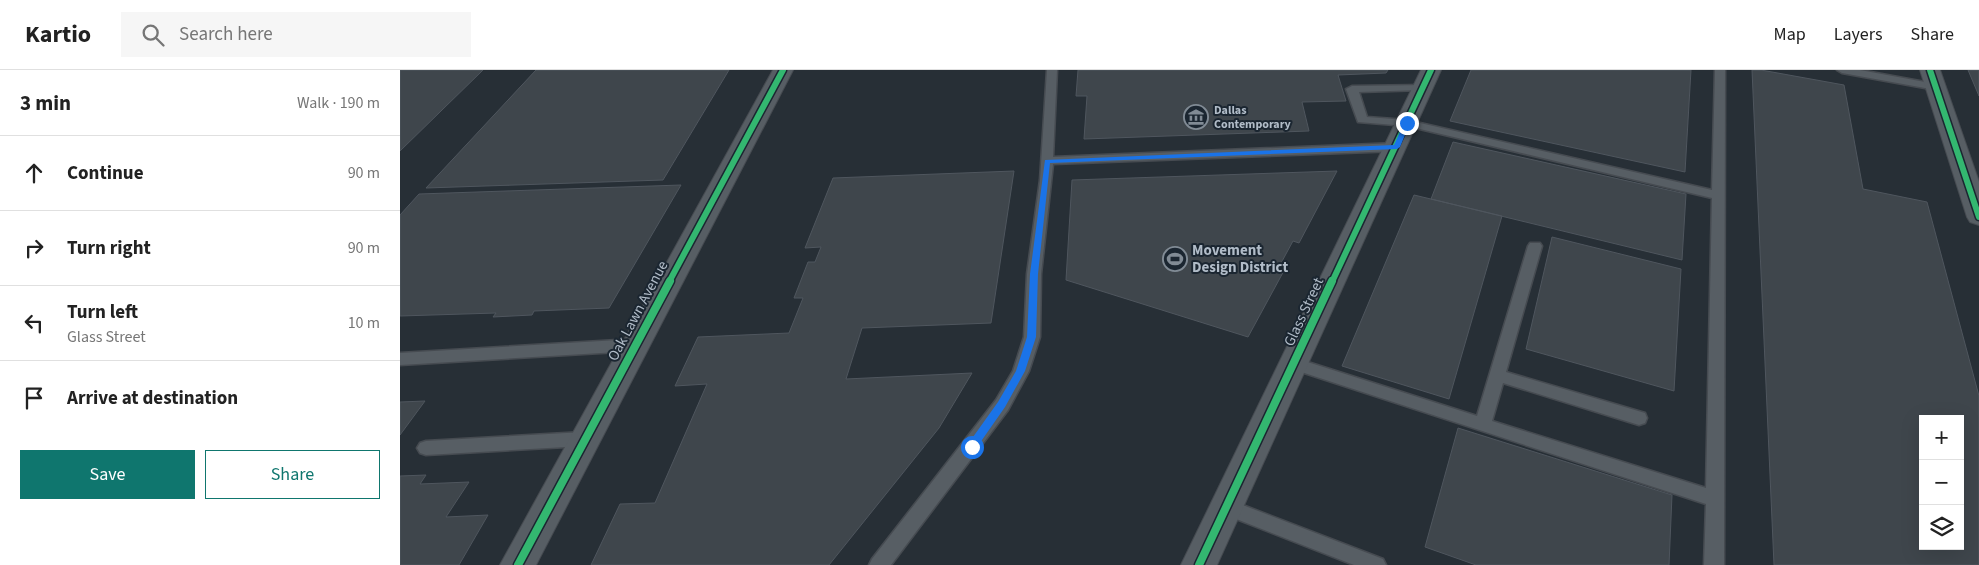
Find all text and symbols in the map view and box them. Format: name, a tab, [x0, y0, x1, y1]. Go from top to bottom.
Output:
search box	[121, 12, 471, 57]
text: Kartio	[25, 17, 91, 52]
icon: search	[139, 21, 167, 49]
text: Search here	[179, 21, 273, 48]
text: Map	[1774, 22, 1806, 47]
text: Layers	[1834, 22, 1883, 47]
text: Share	[1911, 22, 1954, 47]
text: 3 min	[20, 88, 71, 118]
text: Walk · 190 m	[297, 92, 380, 114]
place label: Dallas Contemporary	[1214, 102, 1292, 133]
museum icon: Dallas Contemporary	[1183, 104, 1209, 130]
route end	[1396, 112, 1419, 135]
icon: ahead	[20, 159, 48, 187]
text: Continue	[67, 160, 144, 187]
text: 90 m	[348, 162, 380, 184]
icon: right	[20, 234, 48, 262]
text: Turn right	[67, 235, 151, 262]
text: 90 m	[348, 237, 380, 259]
place label: Movement Design District	[1192, 240, 1288, 278]
sports icon: Movement Design District	[1162, 246, 1188, 272]
street label: Oak Lawn Avenue	[603, 257, 673, 365]
street label: Glass Street	[1279, 274, 1329, 350]
text: Turn left	[67, 299, 138, 326]
icon: left	[20, 309, 48, 337]
text: 10 m	[348, 312, 380, 334]
text: Glass Street	[67, 326, 146, 348]
icon: arrive	[20, 384, 48, 412]
text: Arrive at destination	[67, 385, 238, 412]
map controls	[1919, 415, 1964, 550]
button: +	[1919, 415, 1964, 460]
route start	[961, 436, 984, 459]
button: Save	[20, 450, 195, 499]
button: Share	[205, 450, 380, 499]
button: −	[1919, 460, 1964, 505]
button: layers	[1919, 505, 1964, 550]

